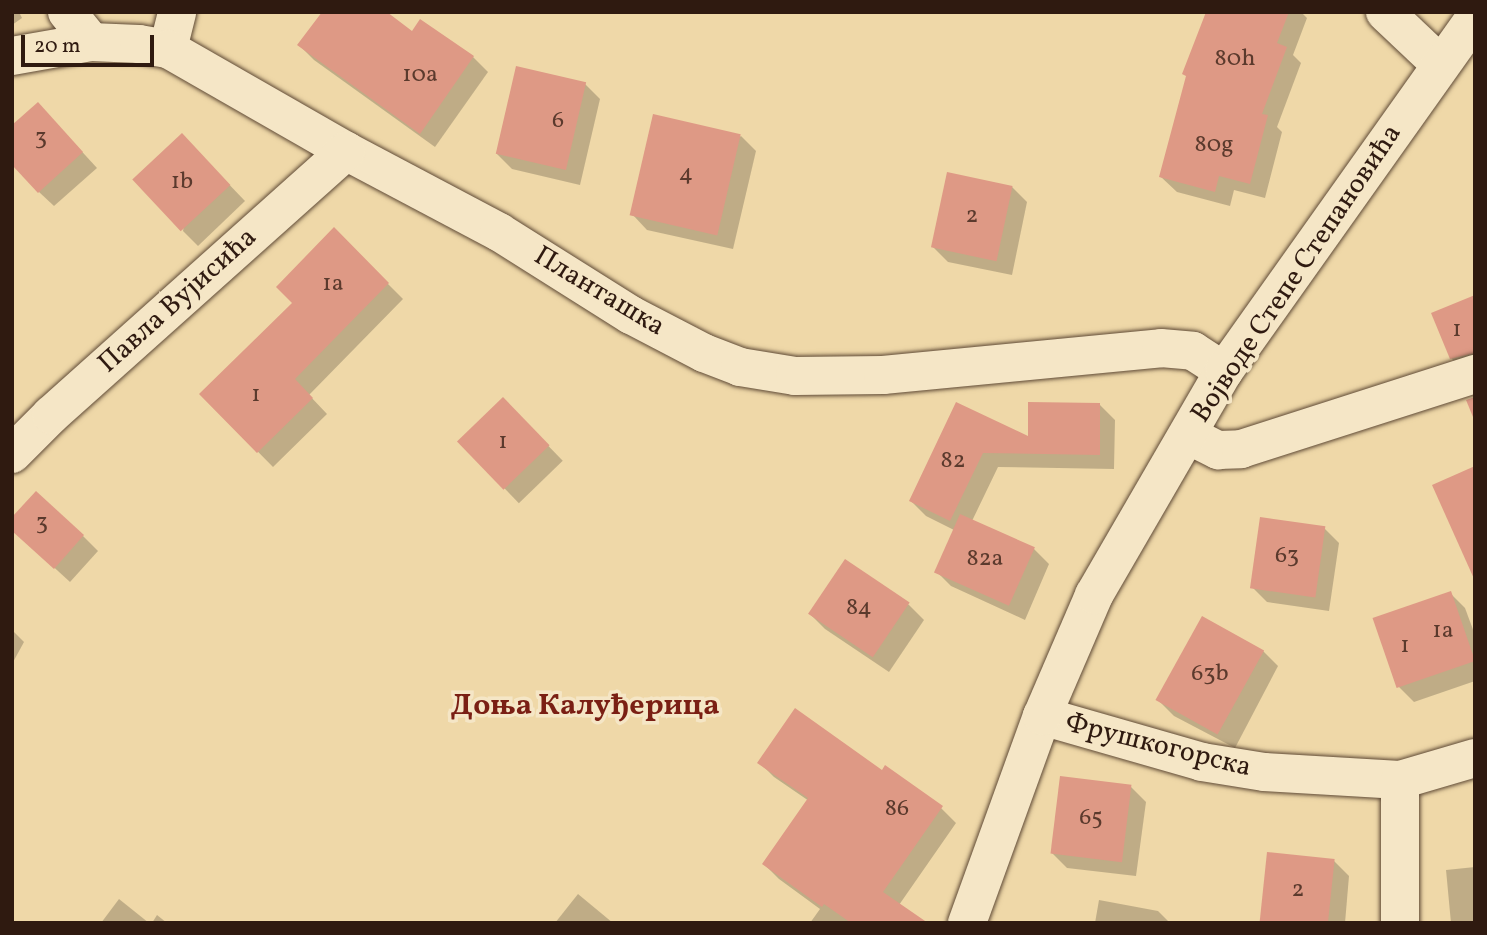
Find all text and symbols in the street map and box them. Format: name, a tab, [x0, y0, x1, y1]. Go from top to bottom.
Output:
scale bar	[24, 21, 158, 65]
text: 20 m	[34, 32, 80, 61]
house number: 80h	[1215, 46, 1255, 74]
house number: 10a	[402, 62, 438, 90]
house number: 6	[552, 108, 564, 136]
street label: Војводе Степе Степановића	[1185, 118, 1409, 430]
house number: 3	[35, 125, 47, 153]
house number: 80g	[1195, 132, 1233, 160]
house number: 4	[679, 161, 693, 189]
house number: 1b	[171, 169, 193, 197]
house number: 2	[966, 203, 978, 231]
street label: Павла Вујисића	[92, 221, 264, 381]
street label: Планташка	[527, 240, 671, 344]
house number: 1a	[322, 271, 344, 299]
house number: 1	[1452, 317, 1462, 345]
house number: 1	[251, 382, 261, 410]
house number: 1	[498, 429, 508, 457]
house number: 82	[940, 448, 966, 476]
house number: 3	[36, 510, 48, 538]
house number: 63	[1275, 543, 1299, 571]
house number: 82a	[966, 546, 1004, 574]
house number: 84	[846, 595, 872, 623]
house number: 1a	[1432, 618, 1454, 646]
house number: 1	[1400, 633, 1410, 661]
house number: 63b	[1191, 661, 1229, 689]
district label: Доња Калуђерица	[450, 688, 720, 724]
street label: Фрушкогорска	[1062, 707, 1254, 785]
house number: 86	[885, 796, 909, 824]
house number: 65	[1079, 805, 1103, 833]
house number: 2	[1292, 877, 1304, 905]

